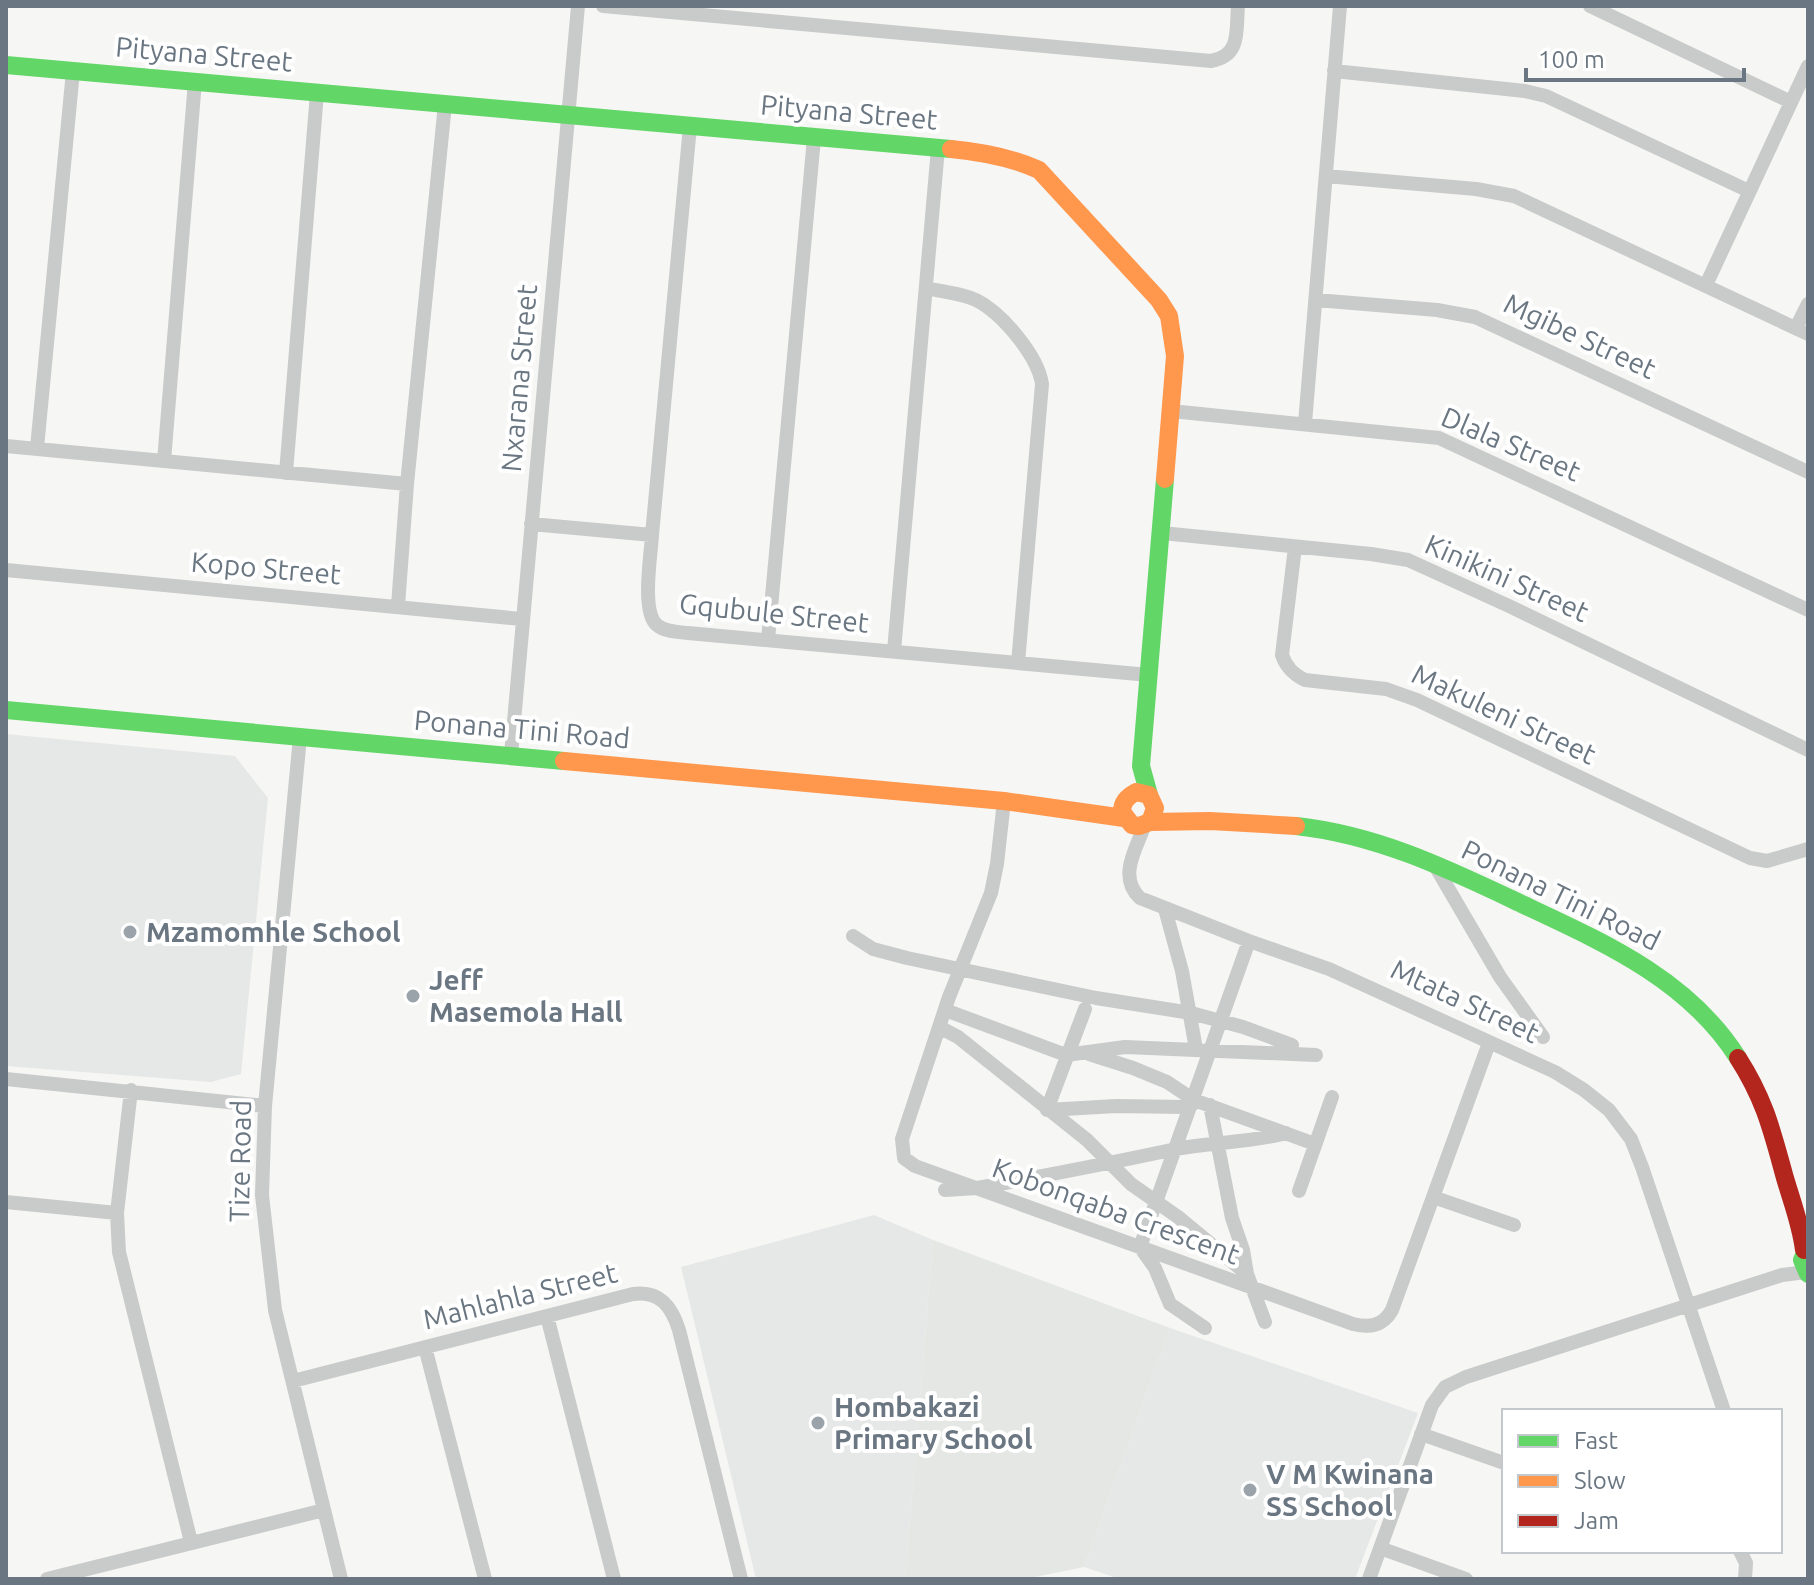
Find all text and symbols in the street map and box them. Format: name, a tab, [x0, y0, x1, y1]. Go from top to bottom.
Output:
street label: Pityana Street	[114, 30, 294, 77]
scale bar	[1526, 32, 1744, 82]
text: 100 m	[1538, 46, 1605, 73]
street label: Pityana Street	[759, 88, 939, 135]
street label: Nxarana Street	[495, 283, 542, 473]
street label: Mgibe Street	[1499, 287, 1661, 384]
street label: Dlala Street	[1437, 400, 1585, 487]
street label: Kinikini Street	[1421, 528, 1594, 627]
street label: Kopo Street	[190, 546, 342, 589]
street label: Gqubule Street	[678, 587, 870, 638]
street label: Makuleni Street	[1407, 657, 1601, 770]
street label: Ponana Tini Road	[413, 704, 631, 753]
street label: Ponana Tini Road	[1457, 833, 1665, 956]
place label: Mzamomhle School	[146, 916, 401, 947]
marker: Mzamomhle School	[121, 923, 139, 941]
street label: Mtata Street	[1386, 953, 1544, 1048]
place label: Jeff Masemola Hall	[429, 964, 623, 1027]
marker: Jeff Masemola Hall	[404, 987, 422, 1005]
street label: Tize Road	[223, 1100, 256, 1222]
street label: Kobonqaba Crescent	[988, 1151, 1244, 1270]
street label: Mahlahla Street	[420, 1256, 620, 1335]
place label: Hombakazi Primary School	[834, 1391, 1032, 1454]
legend	[1502, 1409, 1782, 1553]
marker: Hombakazi Primary School	[809, 1414, 827, 1432]
text: Fast	[1574, 1427, 1618, 1454]
place label: V M Kwinana SS School	[1266, 1458, 1434, 1521]
text: Slow	[1574, 1467, 1626, 1494]
marker: V M Kwinana SS School	[1241, 1481, 1259, 1499]
text: Jam	[1574, 1507, 1619, 1534]

